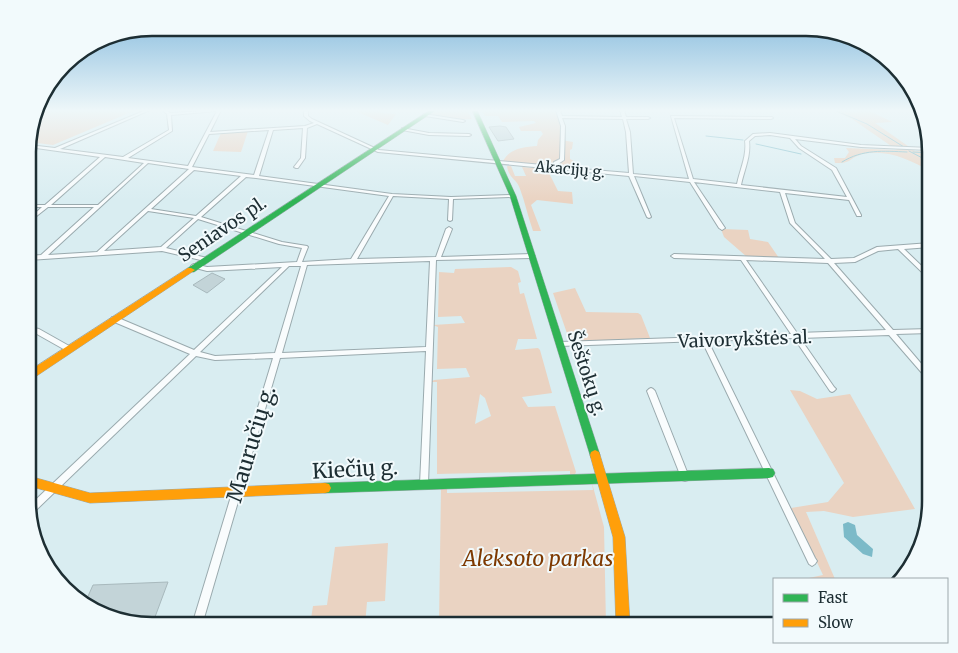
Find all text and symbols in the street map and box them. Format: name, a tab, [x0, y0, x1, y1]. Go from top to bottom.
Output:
street label: Akacijų g.	[533, 156, 606, 182]
street label: Seniavos pl.	[173, 191, 271, 267]
street label: Vaivorykštės al.	[676, 325, 813, 353]
street label: Šeštokų g.	[562, 327, 612, 419]
street label: Mauručių g.	[221, 383, 281, 505]
street label: Kiečių g.	[311, 453, 399, 485]
park label: Aleksoto parkas	[461, 545, 614, 572]
legend	[773, 578, 948, 643]
text: Fast	[818, 588, 848, 607]
text: Slow	[818, 613, 853, 632]

